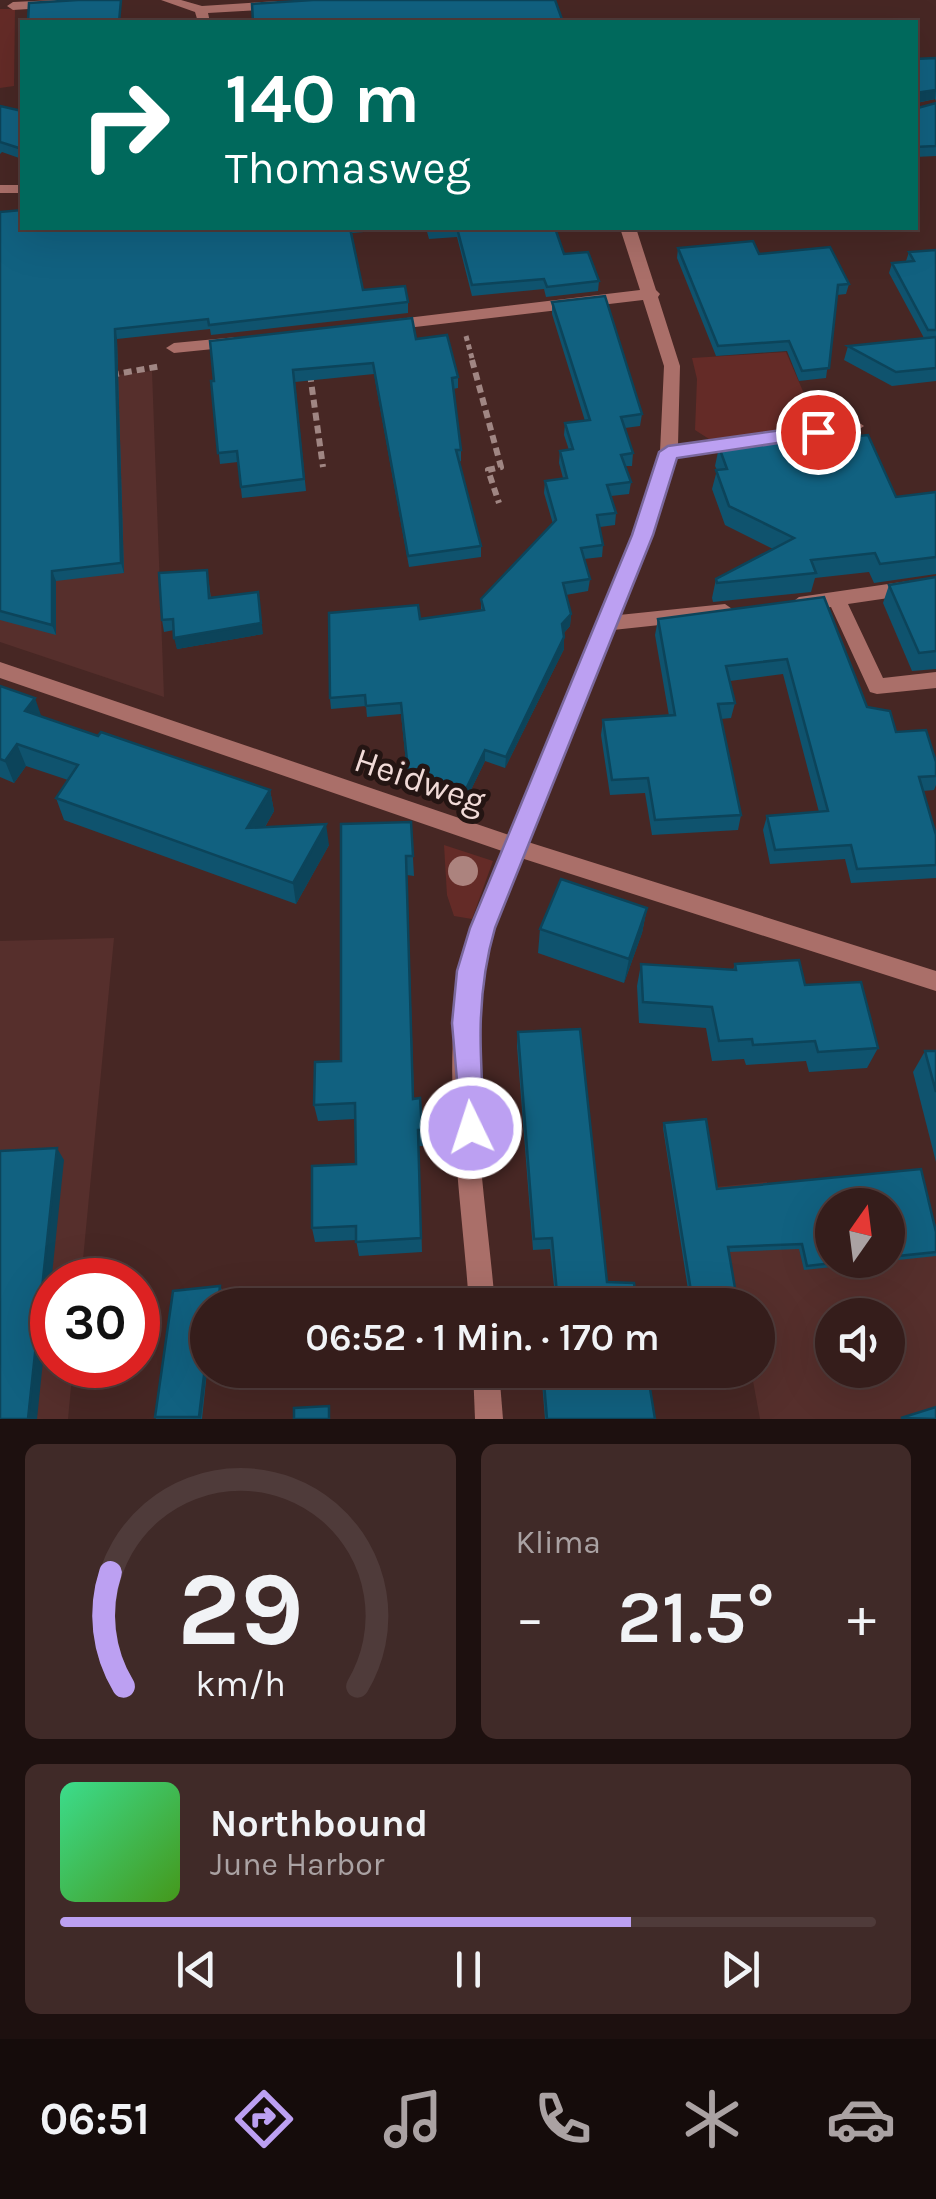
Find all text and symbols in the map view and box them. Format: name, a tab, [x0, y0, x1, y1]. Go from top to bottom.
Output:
text: 140 m	[225, 58, 420, 140]
icon: right	[60, 60, 190, 190]
text: Thomasweg	[225, 142, 471, 194]
pin	[776, 390, 861, 475]
icon: arrive	[791, 405, 846, 460]
street label: Heidweg	[349, 739, 491, 822]
position arrow	[419, 1076, 523, 1180]
north arrow	[815, 1188, 905, 1278]
map controls	[815, 1188, 905, 1388]
speed limit sign: 30	[30, 1258, 160, 1388]
button: sound	[815, 1298, 905, 1388]
text: 06:52 · 1 Min. · 170 m	[305, 1315, 660, 1360]
text: Klima	[516, 1524, 601, 1561]
text: 29	[177, 1549, 303, 1670]
text: 21.5°	[617, 1573, 775, 1661]
text: −	[516, 1586, 544, 1650]
text: +	[847, 1586, 876, 1650]
text: km/h	[195, 1663, 286, 1705]
text: Northbound	[210, 1801, 428, 1846]
text: June Harbor	[210, 1846, 384, 1883]
icon: previous	[169, 1942, 224, 1997]
icon: pause	[441, 1942, 496, 1997]
icon: next	[713, 1942, 768, 1997]
icon: directions	[229, 2084, 299, 2154]
icon: music	[378, 2084, 448, 2154]
icon: phone	[528, 2084, 598, 2154]
icon: climate	[677, 2084, 747, 2154]
icon: car	[826, 2084, 896, 2154]
text: 06:51	[40, 2093, 150, 2145]

